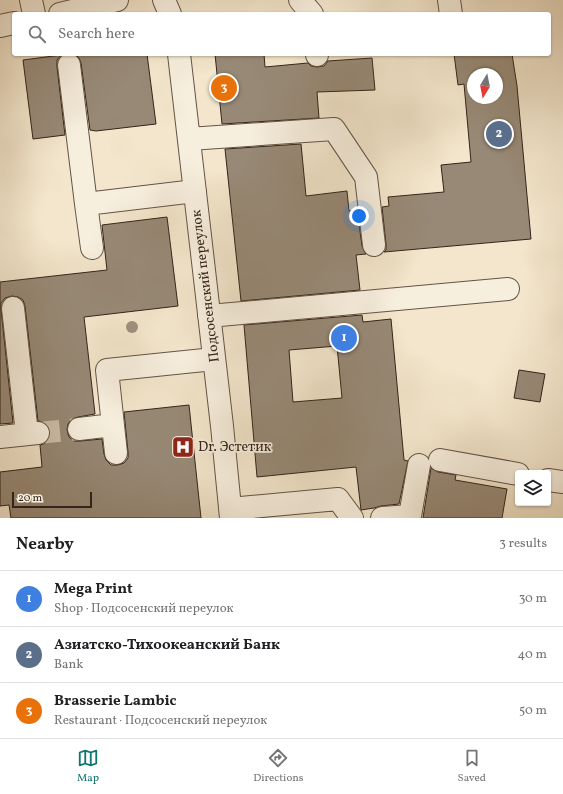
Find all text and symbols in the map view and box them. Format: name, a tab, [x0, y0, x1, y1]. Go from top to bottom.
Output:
search box	[12, 12, 551, 56]
icon: search	[26, 23, 48, 45]
text: Search here	[58, 24, 135, 45]
north arrow	[467, 68, 503, 104]
pin: 3	[211, 73, 237, 103]
pin: 2	[486, 119, 512, 149]
your location	[349, 206, 369, 226]
street label: Подсосенский переулок	[187, 208, 225, 363]
pin: 1	[331, 323, 357, 353]
hospital icon: Dr. Эстетик	[170, 434, 196, 460]
place label: Dr. Эстетик	[198, 438, 272, 457]
map controls	[515, 470, 551, 506]
button: layers	[515, 470, 551, 506]
scale bar	[12, 490, 92, 509]
text: 20 m	[18, 491, 42, 506]
text: Nearby	[16, 533, 74, 556]
text: 3 results	[499, 535, 547, 553]
text: Mega Print	[54, 579, 133, 600]
text: 1	[26, 590, 32, 608]
text: 30 m	[519, 590, 547, 608]
text: Shop · Подсосенский переулок	[54, 600, 234, 618]
text: Азиатско-Тихоокеанский Банк	[54, 635, 280, 656]
text: 2	[26, 646, 32, 664]
text: 40 m	[518, 646, 547, 664]
text: Bank	[54, 656, 83, 674]
text: Brasserie Lambic	[54, 691, 176, 712]
text: 3	[26, 702, 32, 720]
text: 50 m	[519, 702, 547, 720]
text: Restaurant · Подсосенский переулок	[54, 712, 267, 730]
tab: Map	[77, 747, 99, 786]
tab: Directions	[253, 747, 304, 786]
tab: Saved	[458, 747, 486, 786]

